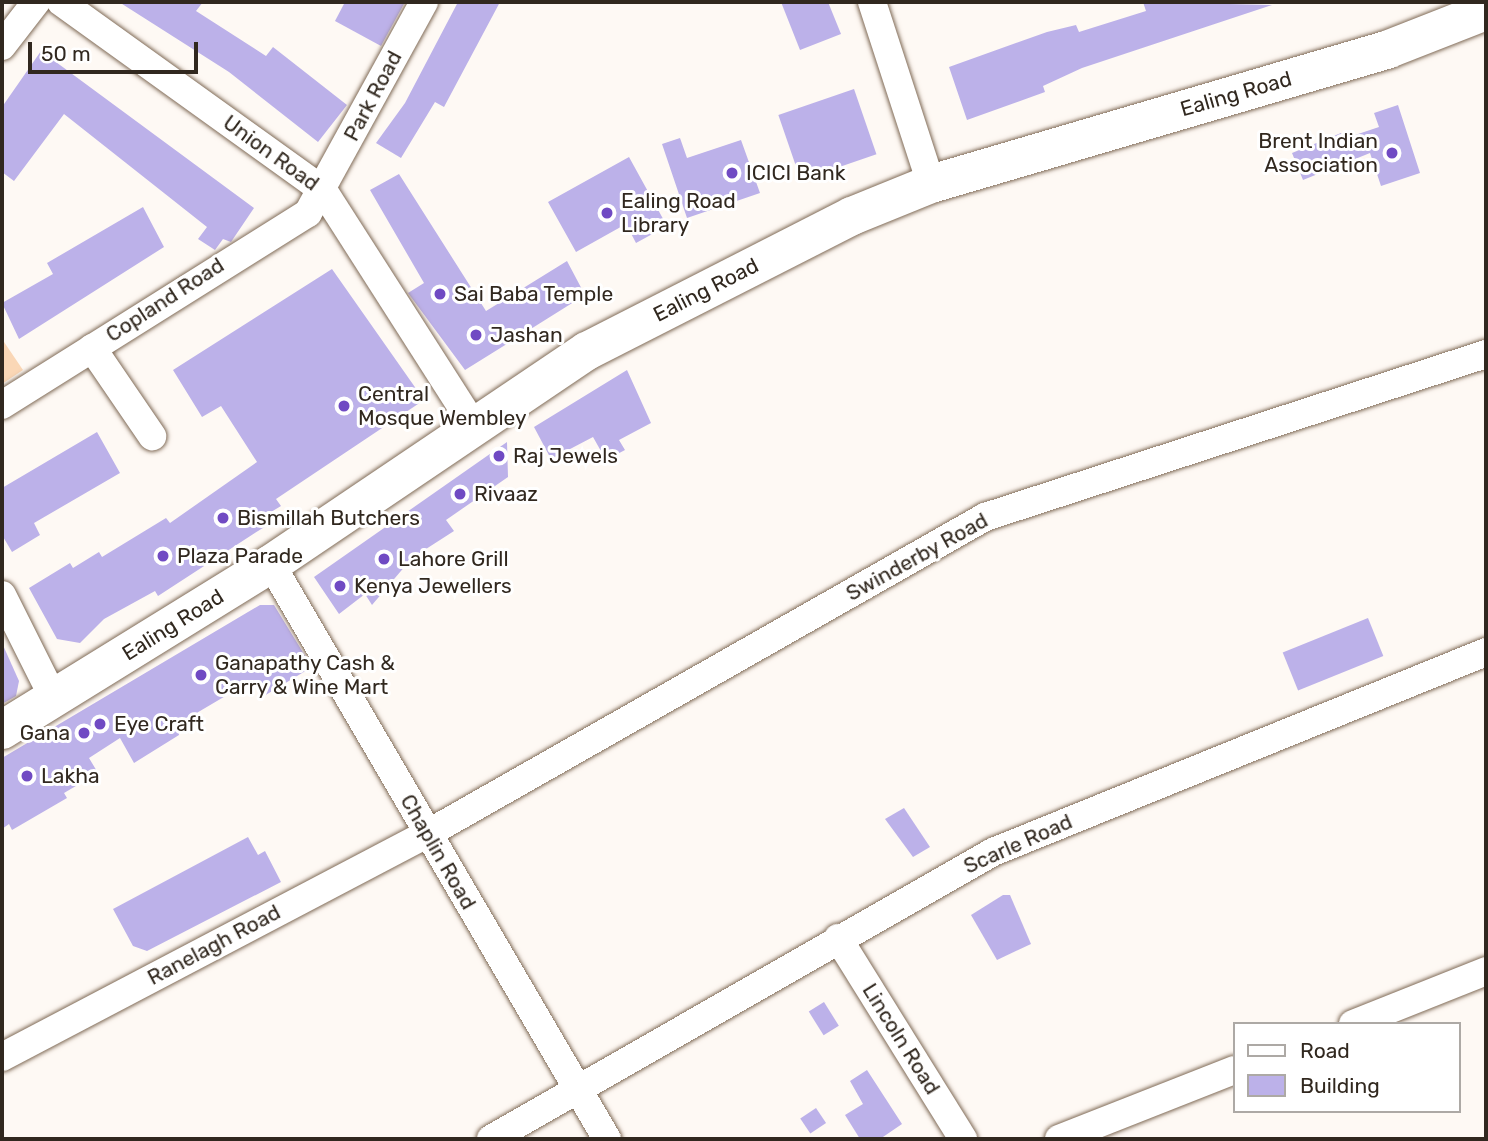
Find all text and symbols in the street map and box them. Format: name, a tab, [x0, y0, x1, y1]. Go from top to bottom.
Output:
scale bar	[32, 28, 201, 72]
text: 50 m	[41, 41, 91, 66]
street label: Park Road	[339, 47, 407, 145]
street label: Ealing Road	[1177, 66, 1295, 122]
street label: Union Road	[218, 110, 324, 196]
place label: Brent Indian Association	[1258, 128, 1378, 178]
marker: Brent Indian Association	[1384, 145, 1400, 161]
place label: ICICI Bank	[746, 160, 845, 186]
marker: ICICI Bank	[724, 165, 740, 181]
place label: Ealing Road Library	[621, 188, 736, 238]
marker: Ealing Road Library	[599, 205, 615, 221]
street label: Copland Road	[101, 253, 229, 347]
street label: Ealing Road	[649, 253, 763, 327]
place label: Sai Baba Temple	[454, 281, 614, 307]
marker: Sai Baba Temple	[432, 286, 448, 302]
place label: Jashan	[490, 322, 563, 348]
marker: Jashan	[468, 327, 484, 343]
place label: Central Mosque Wembley	[358, 381, 527, 431]
marker: Central Mosque Wembley	[336, 398, 352, 414]
place label: Raj Jewels	[513, 443, 618, 469]
marker: Raj Jewels	[491, 448, 507, 464]
place label: Rivaaz	[474, 481, 538, 507]
marker: Rivaaz	[452, 486, 468, 502]
place label: Bismillah Butchers	[237, 505, 420, 531]
street label: Swinderby Road	[842, 508, 992, 606]
marker: Bismillah Butchers	[215, 510, 231, 526]
place label: Plaza Parade	[177, 543, 303, 569]
place label: Lahore Grill	[398, 546, 509, 572]
marker: Plaza Parade	[155, 548, 171, 564]
marker: Lahore Grill	[376, 551, 392, 567]
place label: Kenya Jewellers	[354, 573, 512, 599]
marker: Kenya Jewellers	[332, 578, 348, 594]
street label: Ealing Road	[118, 584, 228, 666]
place label: Ganapathy Cash & Carry & Wine Mart	[215, 650, 395, 700]
marker: Ganapathy Cash & Carry & Wine Mart	[193, 667, 209, 683]
place label: Eye Craft	[114, 711, 204, 737]
marker: Eye Craft	[92, 716, 108, 732]
place label: Gana	[20, 720, 70, 746]
marker: Gana	[76, 725, 92, 741]
place label: Lakha	[41, 763, 100, 789]
marker: Lakha	[19, 768, 35, 784]
street label: Chaplin Road	[395, 790, 481, 914]
street label: Scarle Road	[960, 809, 1076, 879]
street label: Ranelagh Road	[143, 899, 285, 991]
street label: Lincoln Road	[857, 979, 945, 1099]
legend	[1232, 1022, 1460, 1113]
text: Road	[1300, 1038, 1350, 1063]
text: Building	[1300, 1073, 1380, 1098]

